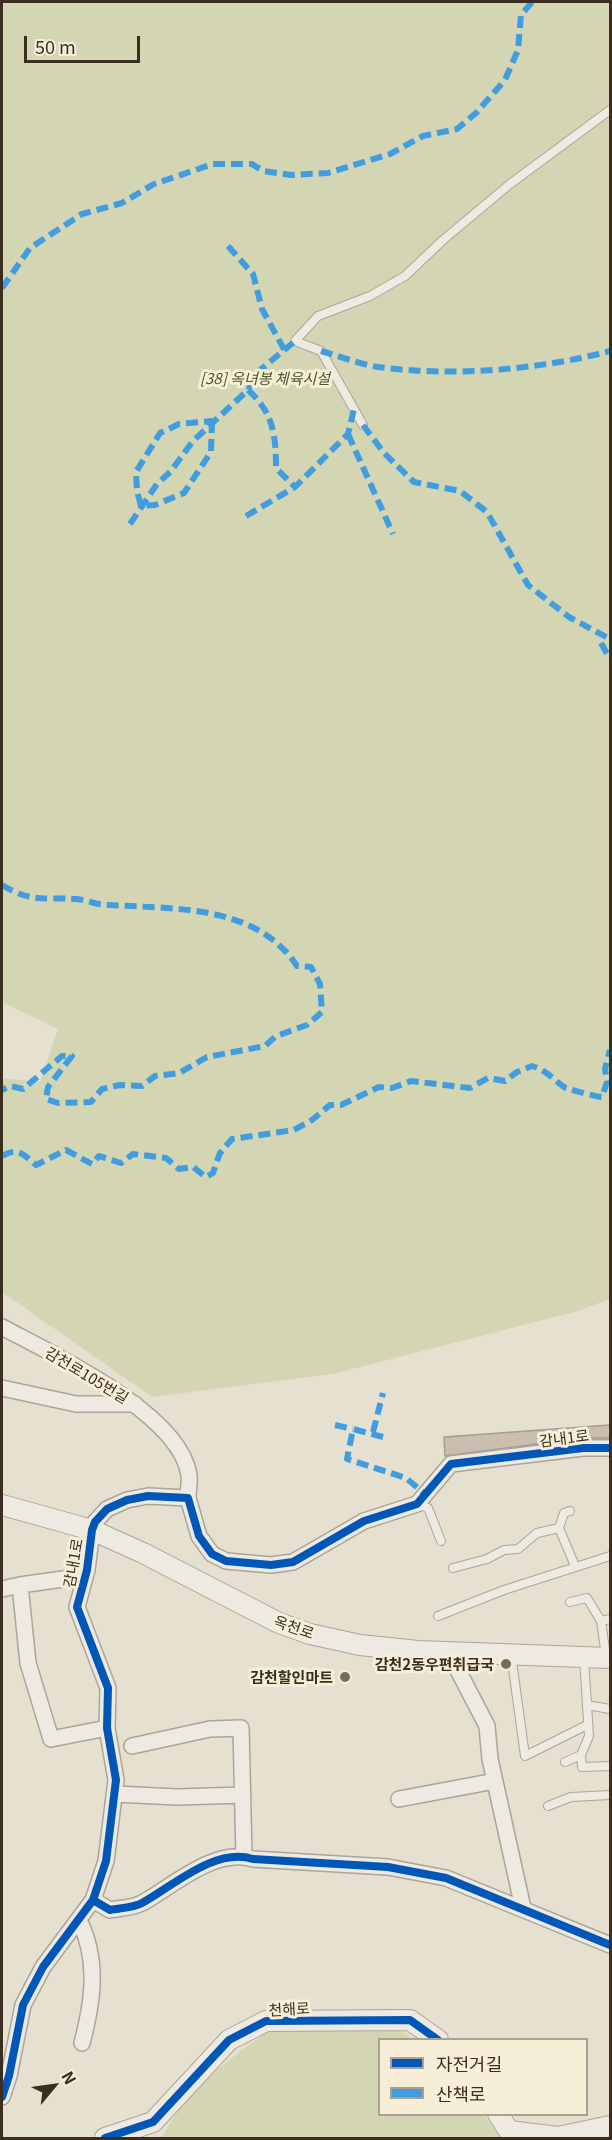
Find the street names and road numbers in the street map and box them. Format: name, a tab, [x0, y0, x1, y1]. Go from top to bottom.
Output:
street label: 감천로105번길	[42, 1343, 132, 1407]
street label: 감내1로	[538, 1426, 590, 1450]
street label: 감내1로	[60, 1537, 86, 1589]
street label: 옥천로	[271, 1612, 317, 1642]
street label: 천해로	[268, 1999, 310, 2019]

